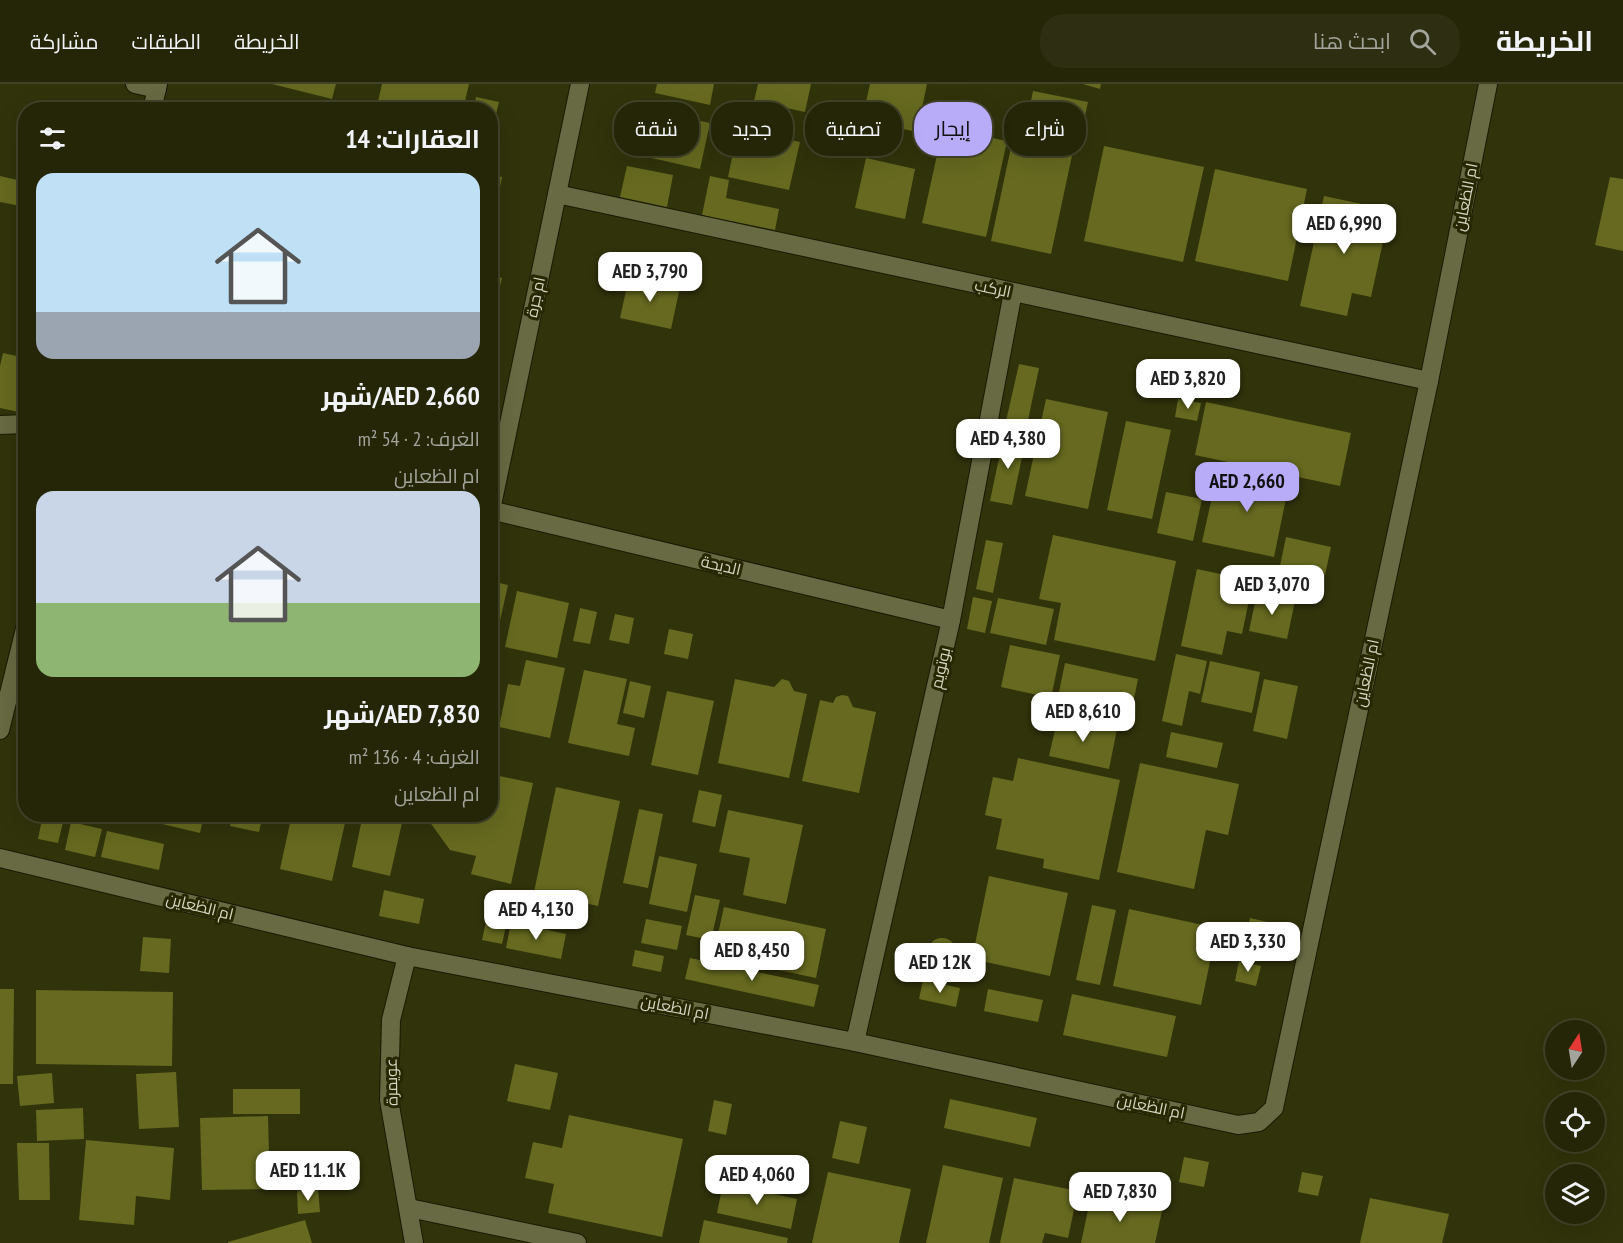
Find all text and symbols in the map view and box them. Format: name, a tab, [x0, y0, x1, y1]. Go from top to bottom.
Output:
search box	[1040, 14, 1460, 68]
text: الخريطة	[1496, 22, 1593, 59]
icon: search	[1406, 25, 1439, 58]
text: ابحث هنا	[1313, 27, 1391, 55]
text: مشاركة	[30, 28, 99, 55]
text: الطبقات	[132, 28, 201, 55]
text: الخريطة	[234, 28, 300, 55]
chip: شقة	[614, 102, 699, 156]
chip: جديد	[711, 102, 793, 156]
chip: تصفية	[805, 102, 902, 156]
chip: إيجار	[914, 102, 992, 156]
chip: شراء	[1004, 102, 1086, 156]
icon: filters	[36, 122, 69, 155]
text: العقارات: 14	[345, 122, 480, 155]
street label: ام الظعاين	[1449, 161, 1483, 233]
pin: AED 6,990	[1275, 204, 1413, 255]
text: AED 6,990	[1306, 210, 1382, 236]
icon: home	[204, 212, 312, 320]
pin: AED 3,790	[581, 252, 719, 303]
text: AED 3,790	[612, 258, 688, 284]
street label: الركب	[973, 274, 1013, 302]
street label: ام جرة	[521, 275, 551, 319]
pin: AED 3,820	[1119, 359, 1257, 410]
text: AED 3,820	[1150, 365, 1226, 391]
text: AED 2,660/شهر	[322, 379, 480, 412]
pin: AED 4,380	[939, 419, 1077, 470]
text: AED 4,380	[970, 425, 1046, 451]
text: الغرف: 2 · 54 m²	[358, 426, 480, 452]
pin: AED 2,660	[1178, 462, 1316, 513]
text: ام الظعاين	[394, 463, 480, 489]
text: AED 2,660	[1209, 468, 1285, 494]
icon: home	[204, 530, 312, 638]
street label: الديحة	[699, 551, 743, 579]
pin: AED 3,070	[1203, 565, 1341, 616]
text: AED 3,070	[1234, 571, 1310, 597]
street label: ام الظعاين	[1349, 637, 1385, 709]
street label: بوتويم	[926, 645, 956, 691]
pin: AED 8,610	[1014, 692, 1152, 743]
text: AED 7,830/شهر	[324, 697, 480, 730]
text: AED 8,610	[1045, 698, 1121, 724]
text: الغرف: 4 · 136 m²	[349, 744, 480, 770]
text: ام الظعاين	[394, 781, 480, 807]
street label: ام الظعاين	[164, 888, 236, 926]
pin: AED 4,130	[467, 890, 605, 941]
text: AED 4,130	[498, 896, 574, 922]
pin: AED 3,330	[1179, 922, 1317, 973]
text: AED 3,330	[1210, 928, 1286, 954]
pin: AED 8,450	[683, 931, 821, 982]
text: AED 8,450	[714, 937, 790, 963]
pin: AED 12K	[885, 943, 995, 994]
text: AED 12K	[909, 949, 971, 975]
street label: ام الظعاين	[639, 991, 711, 1025]
north arrow	[1545, 1020, 1605, 1080]
map controls	[1545, 1020, 1605, 1224]
street label: عويمرة	[381, 1058, 401, 1106]
street label: ام الظعاين	[1115, 1089, 1187, 1125]
button: locate	[1545, 1092, 1605, 1152]
pin: AED 11.1K	[239, 1151, 377, 1202]
pin: AED 4,060	[688, 1155, 826, 1206]
text: AED 11.1K	[270, 1157, 346, 1183]
text: AED 4,060	[719, 1161, 795, 1187]
button: layers	[1545, 1164, 1605, 1224]
pin: AED 7,830	[1051, 1172, 1189, 1223]
text: AED 7,830	[1083, 1178, 1157, 1204]

